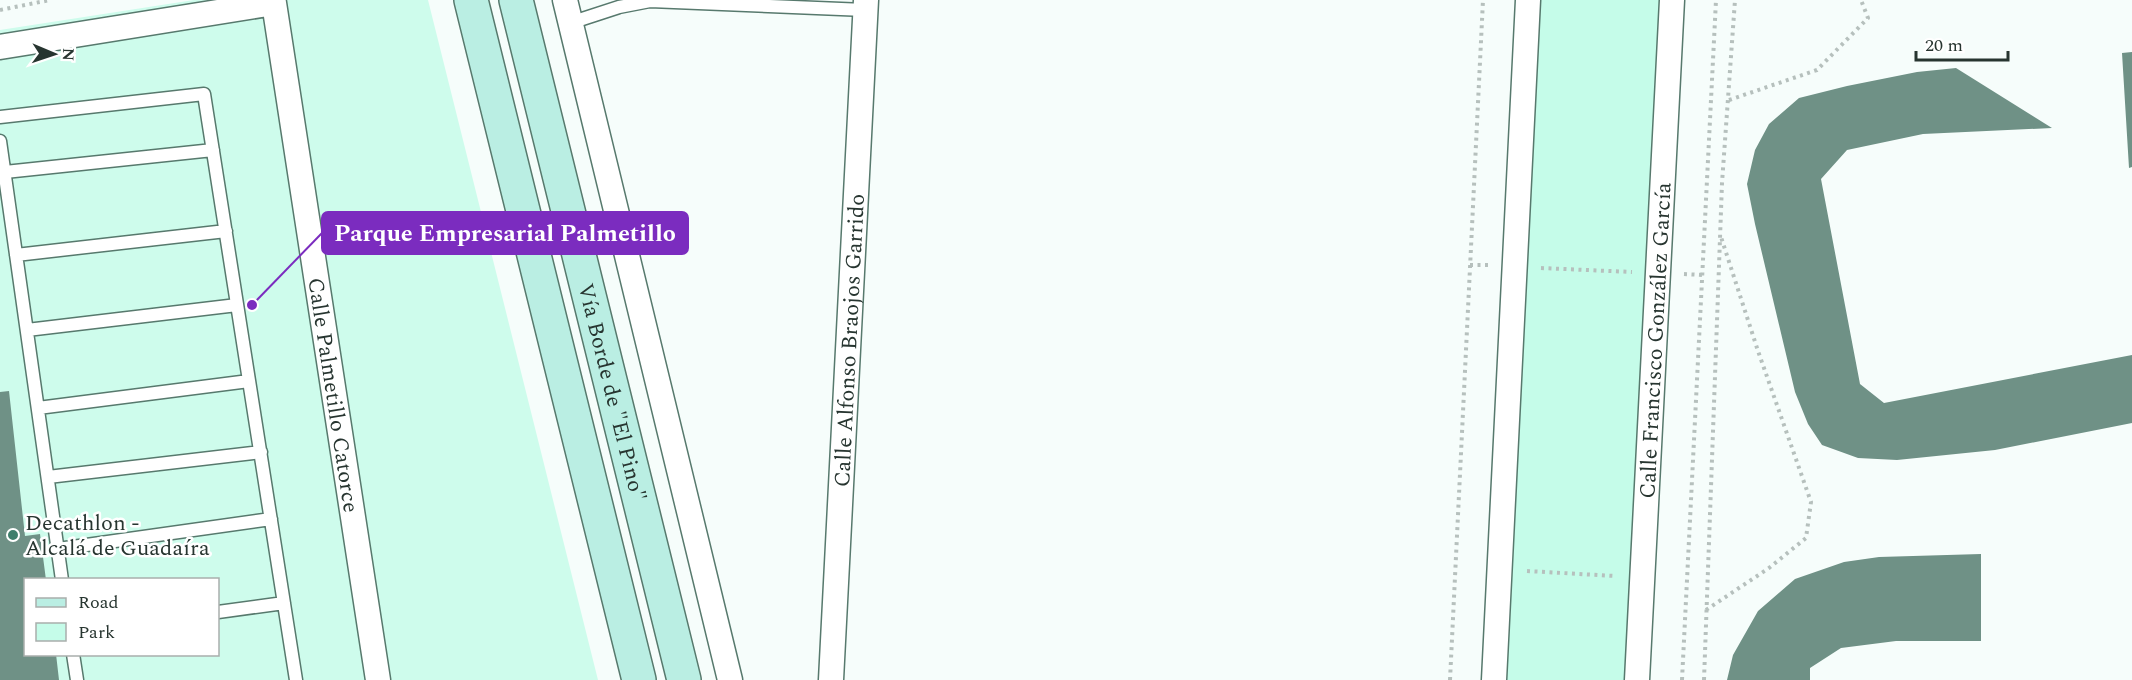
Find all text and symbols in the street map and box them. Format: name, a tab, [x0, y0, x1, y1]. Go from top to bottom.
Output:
north arrow	[24, 24, 84, 84]
scale bar	[1916, 24, 2008, 62]
text: 20 m	[1925, 32, 1963, 59]
text: N	[56, 48, 80, 61]
street label: Calle Francisco González García	[1631, 181, 1681, 500]
street label: Calle Alfonso Braojos Garrido	[826, 193, 874, 488]
callout: Parque Empresarial Palmetillo	[322, 212, 688, 254]
text: Parque Empresarial Palmetillo	[334, 216, 676, 252]
street label: Calle Palmetillo Catorce	[298, 275, 367, 515]
street label: Vía Borde de "El Pino"	[569, 280, 654, 505]
place label: Decathlon - Alcalá de Guadaíra	[25, 507, 210, 565]
marker: Decathlon - Alcalá de Guadaíra	[6, 528, 20, 542]
legend	[24, 578, 219, 656]
text: Road	[78, 589, 119, 616]
text: Park	[78, 619, 115, 646]

